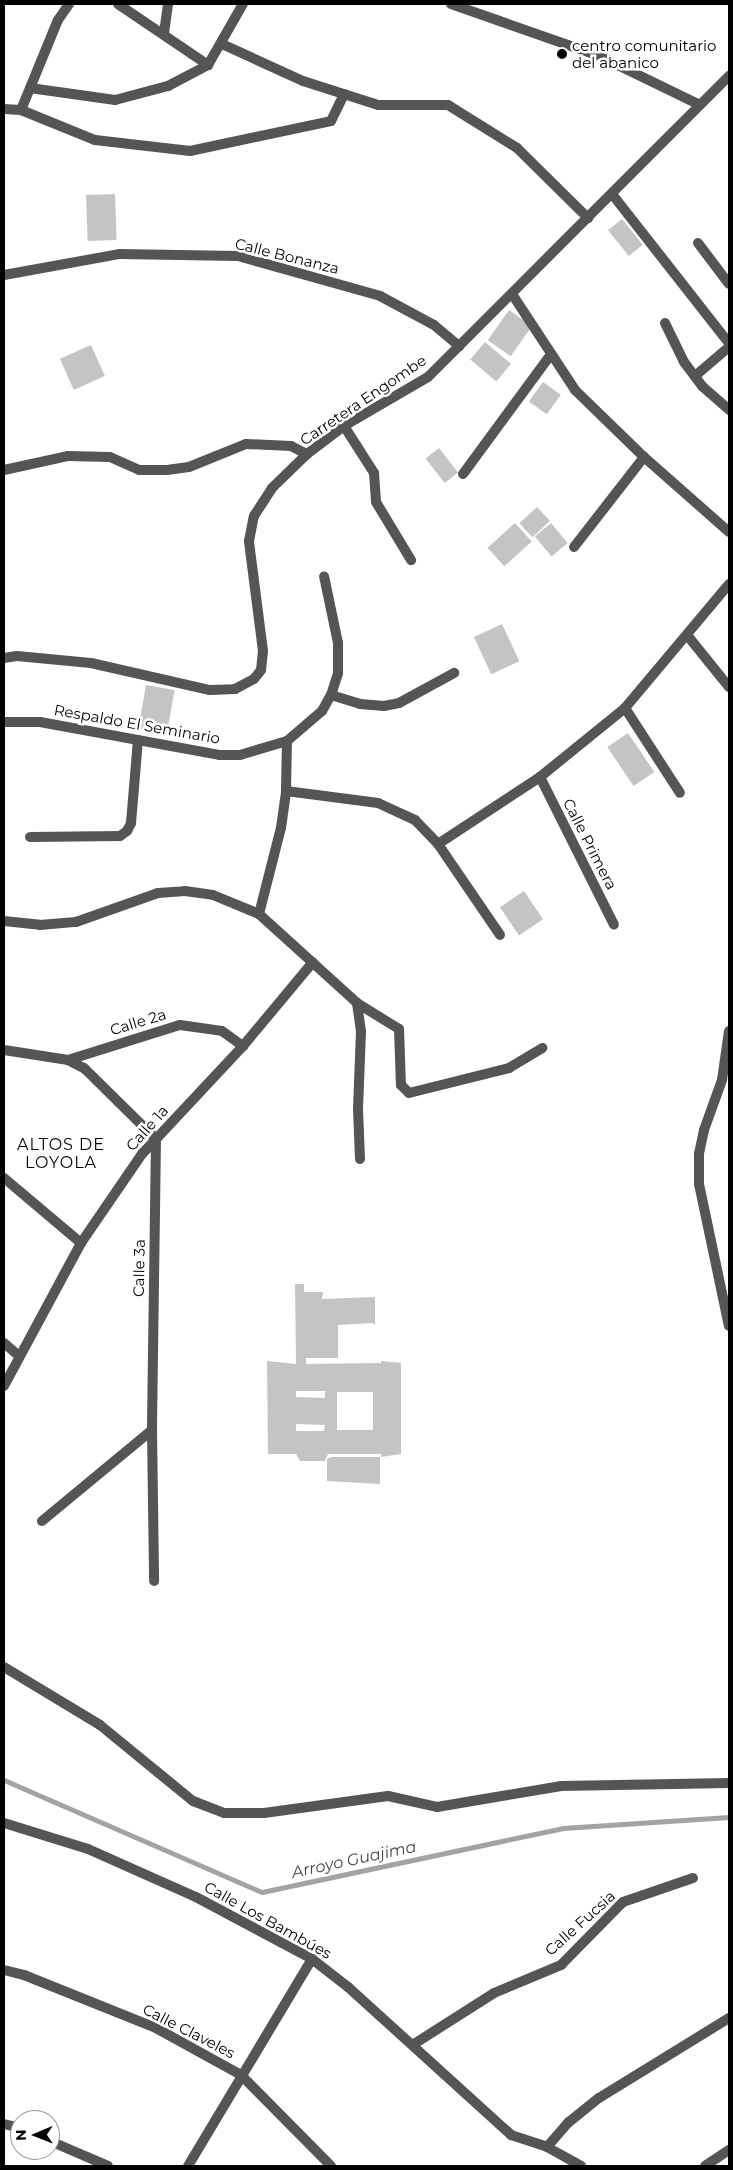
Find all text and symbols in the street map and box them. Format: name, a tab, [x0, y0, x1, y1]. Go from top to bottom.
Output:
place label: centro comunitario del abanico	[572, 36, 716, 71]
marker: centro comunitario del abanico	[556, 48, 568, 60]
street label: Calle Bonanza	[233, 234, 341, 278]
street label: Carretera Engombe	[297, 351, 429, 449]
street label: Respaldo El Seminario	[53, 701, 221, 747]
street label: Calle Primera	[559, 795, 621, 893]
street label: Calle 2a	[108, 1005, 168, 1039]
street label: Calle 1a	[122, 1102, 172, 1154]
district label: ALTOS DE LOYOLA	[16, 1135, 106, 1173]
street label: Calle 3a	[129, 1239, 149, 1297]
water label: Arroyo Guajima	[290, 1837, 418, 1883]
street label: Calle Los Bambúes	[201, 1878, 335, 1962]
street label: Calle Fucsia	[541, 1887, 619, 1959]
street label: Calle Claveles	[140, 2000, 238, 2062]
north arrow	[10, 2110, 60, 2160]
text: N	[12, 2129, 30, 2141]

